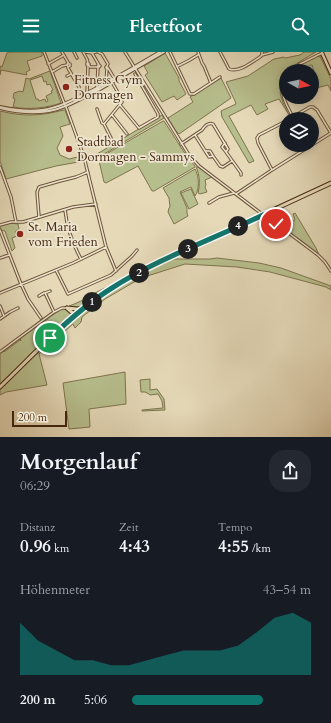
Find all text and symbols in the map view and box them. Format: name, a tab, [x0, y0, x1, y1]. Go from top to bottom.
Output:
text: Fleetfoot	[129, 14, 202, 39]
icon: menu	[20, 15, 42, 37]
icon: search	[289, 15, 311, 37]
north arrow	[279, 64, 319, 104]
map controls	[279, 64, 319, 152]
place label: Fitness Gym Dormagen	[74, 71, 143, 104]
marker: Fitness Gym Dormagen	[61, 82, 71, 92]
button: layers	[279, 112, 319, 152]
place label: Stadtbad Dormagen - Sammys	[77, 133, 195, 166]
marker: Stadtbad Dormagen - Sammys	[64, 144, 74, 154]
pin	[259, 207, 293, 241]
icon: check	[265, 213, 287, 235]
pin: 4	[228, 216, 248, 236]
place label: St. Maria vom Frieden	[28, 218, 99, 251]
text: 4	[235, 218, 241, 233]
marker: St. Maria vom Frieden	[15, 229, 25, 239]
pin: 3	[178, 239, 198, 259]
text: 3	[185, 241, 191, 256]
pin: 2	[129, 263, 149, 283]
text: 2	[136, 265, 142, 280]
pin: 1	[82, 292, 102, 312]
text: 1	[89, 294, 95, 309]
pin	[33, 321, 67, 355]
icon: arrive	[39, 327, 61, 349]
scale bar	[12, 409, 67, 428]
text: 200 m	[18, 410, 47, 425]
text: Morgenlauf	[20, 447, 137, 477]
button: share	[269, 450, 311, 492]
text: 06:29	[20, 477, 50, 495]
text: Distanz	[20, 520, 55, 535]
text: Zeit	[119, 520, 138, 535]
text: Tempo	[218, 520, 252, 535]
text: 0.96	[20, 535, 51, 558]
text: 4:43	[119, 535, 150, 558]
text: 4:55	[218, 535, 249, 558]
text: km	[51, 541, 69, 556]
text: /km	[249, 541, 271, 556]
text: Höhenmeter	[20, 581, 90, 599]
text: 43–54 m	[263, 581, 311, 599]
text: 200 m	[20, 691, 55, 709]
text: 5:06	[84, 691, 107, 709]

